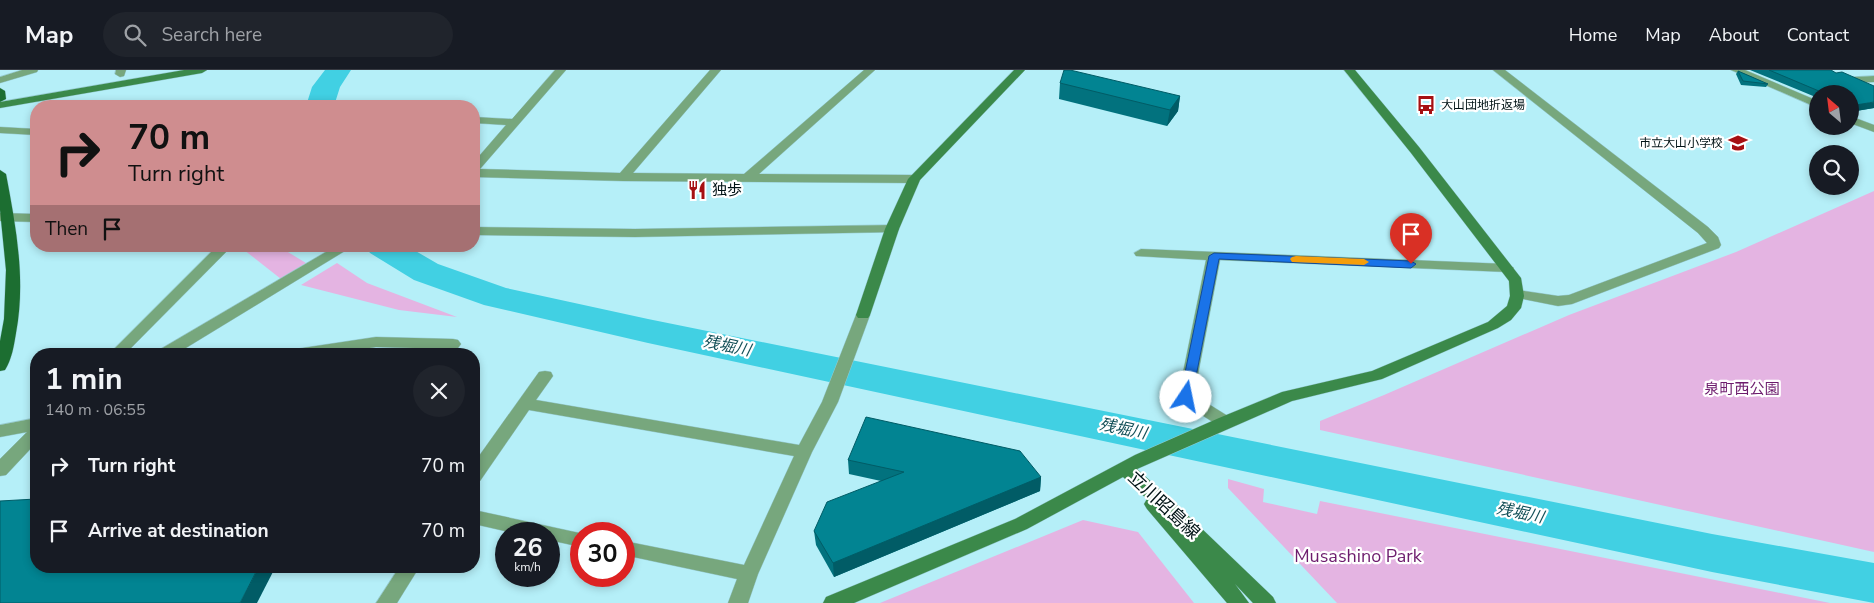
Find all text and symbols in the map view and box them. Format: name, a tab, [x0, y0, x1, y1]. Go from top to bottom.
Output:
search box	[103, 12, 453, 57]
text: Map	[25, 19, 73, 51]
icon: search	[121, 21, 149, 49]
text: Search here	[161, 22, 262, 48]
text: Home	[1569, 23, 1617, 47]
text: Map	[1645, 23, 1681, 47]
text: About	[1709, 23, 1759, 47]
text: Contact	[1787, 23, 1849, 47]
north arrow	[1809, 85, 1859, 135]
map controls	[1809, 85, 1859, 195]
bus stop icon: 大山団地折返場	[1415, 94, 1437, 116]
place label: 大山団地折返場	[1441, 97, 1525, 113]
text: 70 m	[128, 114, 210, 161]
icon: right	[45, 120, 110, 185]
school or university icon: 市立大山小学校	[1727, 132, 1749, 154]
place label: 市立大山小学校	[1639, 135, 1723, 151]
button: search	[1809, 145, 1859, 195]
text: Turn right	[128, 159, 224, 189]
restaurant icon: 独歩	[686, 179, 708, 201]
place label: 独歩	[712, 180, 742, 200]
pin	[1390, 213, 1432, 264]
icon: arrive	[98, 215, 126, 243]
text: Then	[45, 216, 88, 242]
icon: arrive	[1397, 220, 1425, 248]
water label: 残堀川	[701, 330, 755, 362]
text: 1 min	[45, 359, 123, 400]
button: close	[413, 365, 465, 417]
position arrow	[1159, 370, 1211, 422]
park label: 泉町西公園	[1704, 379, 1780, 399]
text: 140 m · 06:55	[45, 399, 146, 421]
water label: 残堀川	[1097, 413, 1151, 445]
icon: right	[45, 452, 73, 480]
text: Turn right	[88, 453, 175, 479]
text: 70 m	[421, 453, 465, 479]
street label: 立川昭島線	[1123, 466, 1205, 544]
water label: 残堀川	[1494, 497, 1548, 529]
icon: arrive	[45, 517, 73, 545]
text: Arrive at destination	[88, 518, 269, 544]
text: 70 m	[421, 518, 465, 544]
speed limit sign: 30	[570, 522, 635, 587]
text: 26	[512, 531, 543, 565]
park label: Musashino Park	[1294, 544, 1423, 568]
text: km/h	[514, 559, 541, 575]

